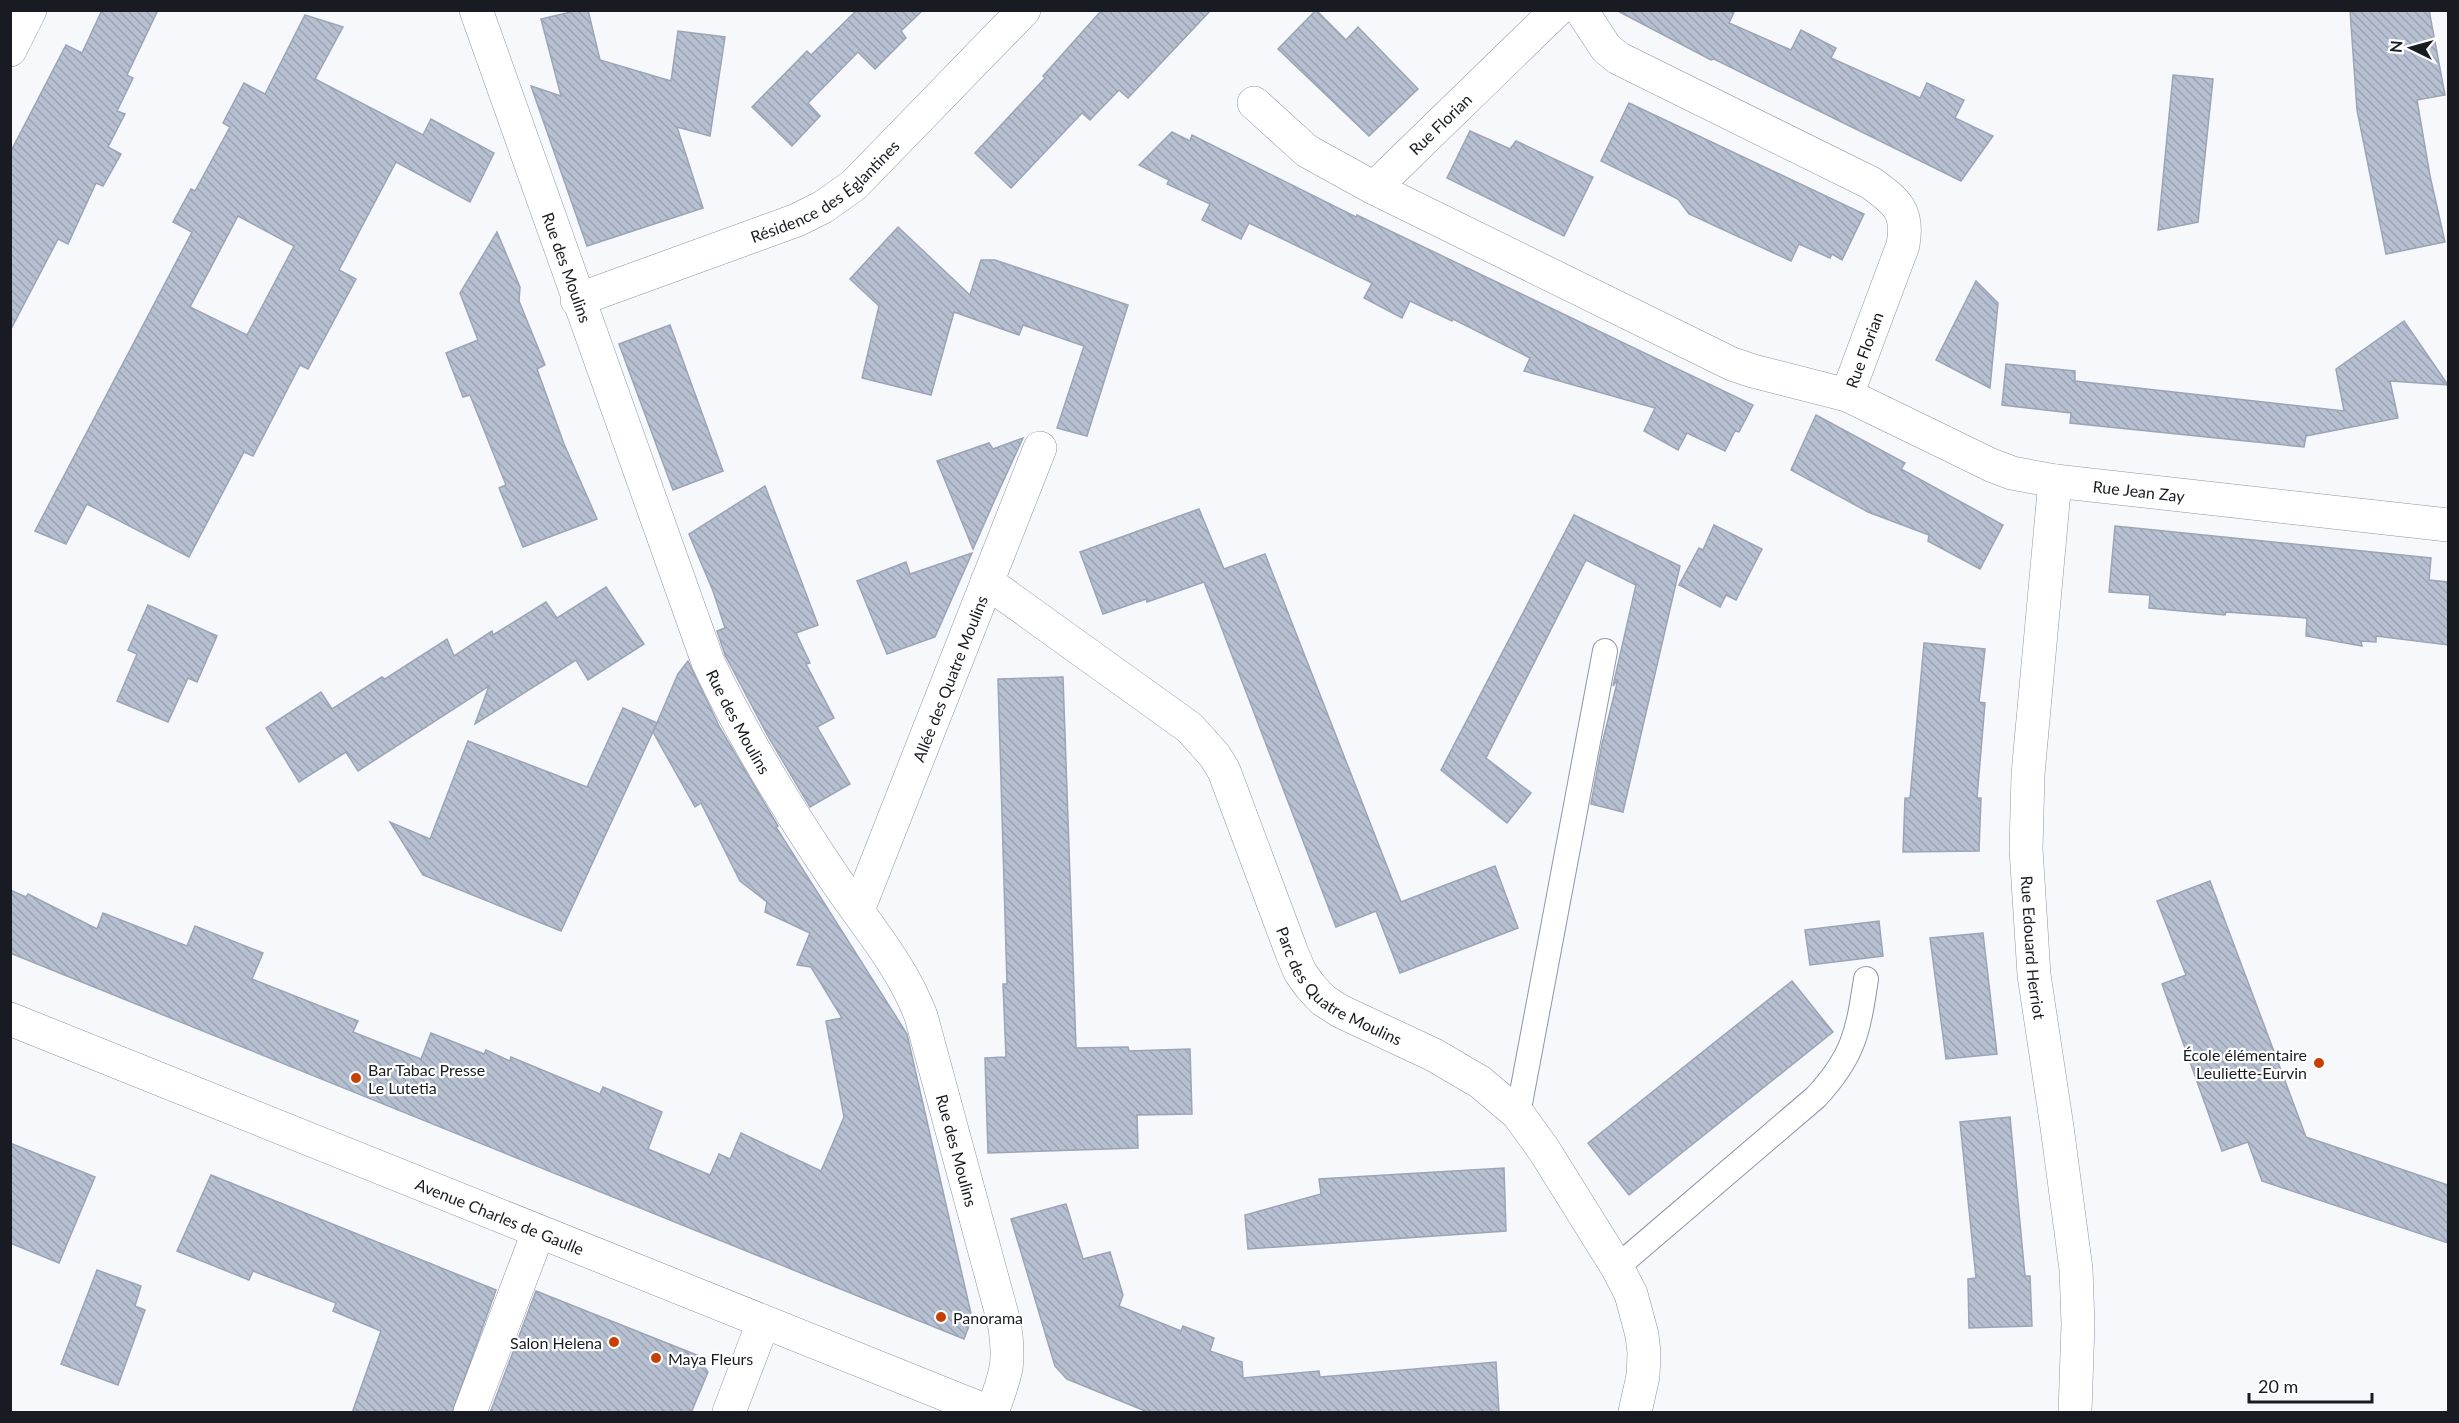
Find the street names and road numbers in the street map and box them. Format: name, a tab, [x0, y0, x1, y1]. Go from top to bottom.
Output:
street label: Rue Florian	[1405, 90, 1475, 158]
street label: Résidence des Églantines	[748, 136, 902, 246]
street label: Rue des Moulins	[539, 209, 596, 325]
street label: Rue Florian	[1841, 309, 1887, 391]
street label: Rue Jean Zay	[2092, 476, 2186, 505]
street label: Allée des Quatre Moulins	[908, 592, 991, 764]
street label: Rue des Moulins	[703, 666, 775, 777]
street label: Rue Edouard Herriot	[2018, 875, 2050, 1021]
street label: Parc des Quatre Moulins	[1273, 924, 1405, 1048]
street label: Rue des Moulins	[933, 1092, 982, 1209]
street label: Avenue Charles de Gaulle	[413, 1173, 587, 1258]

